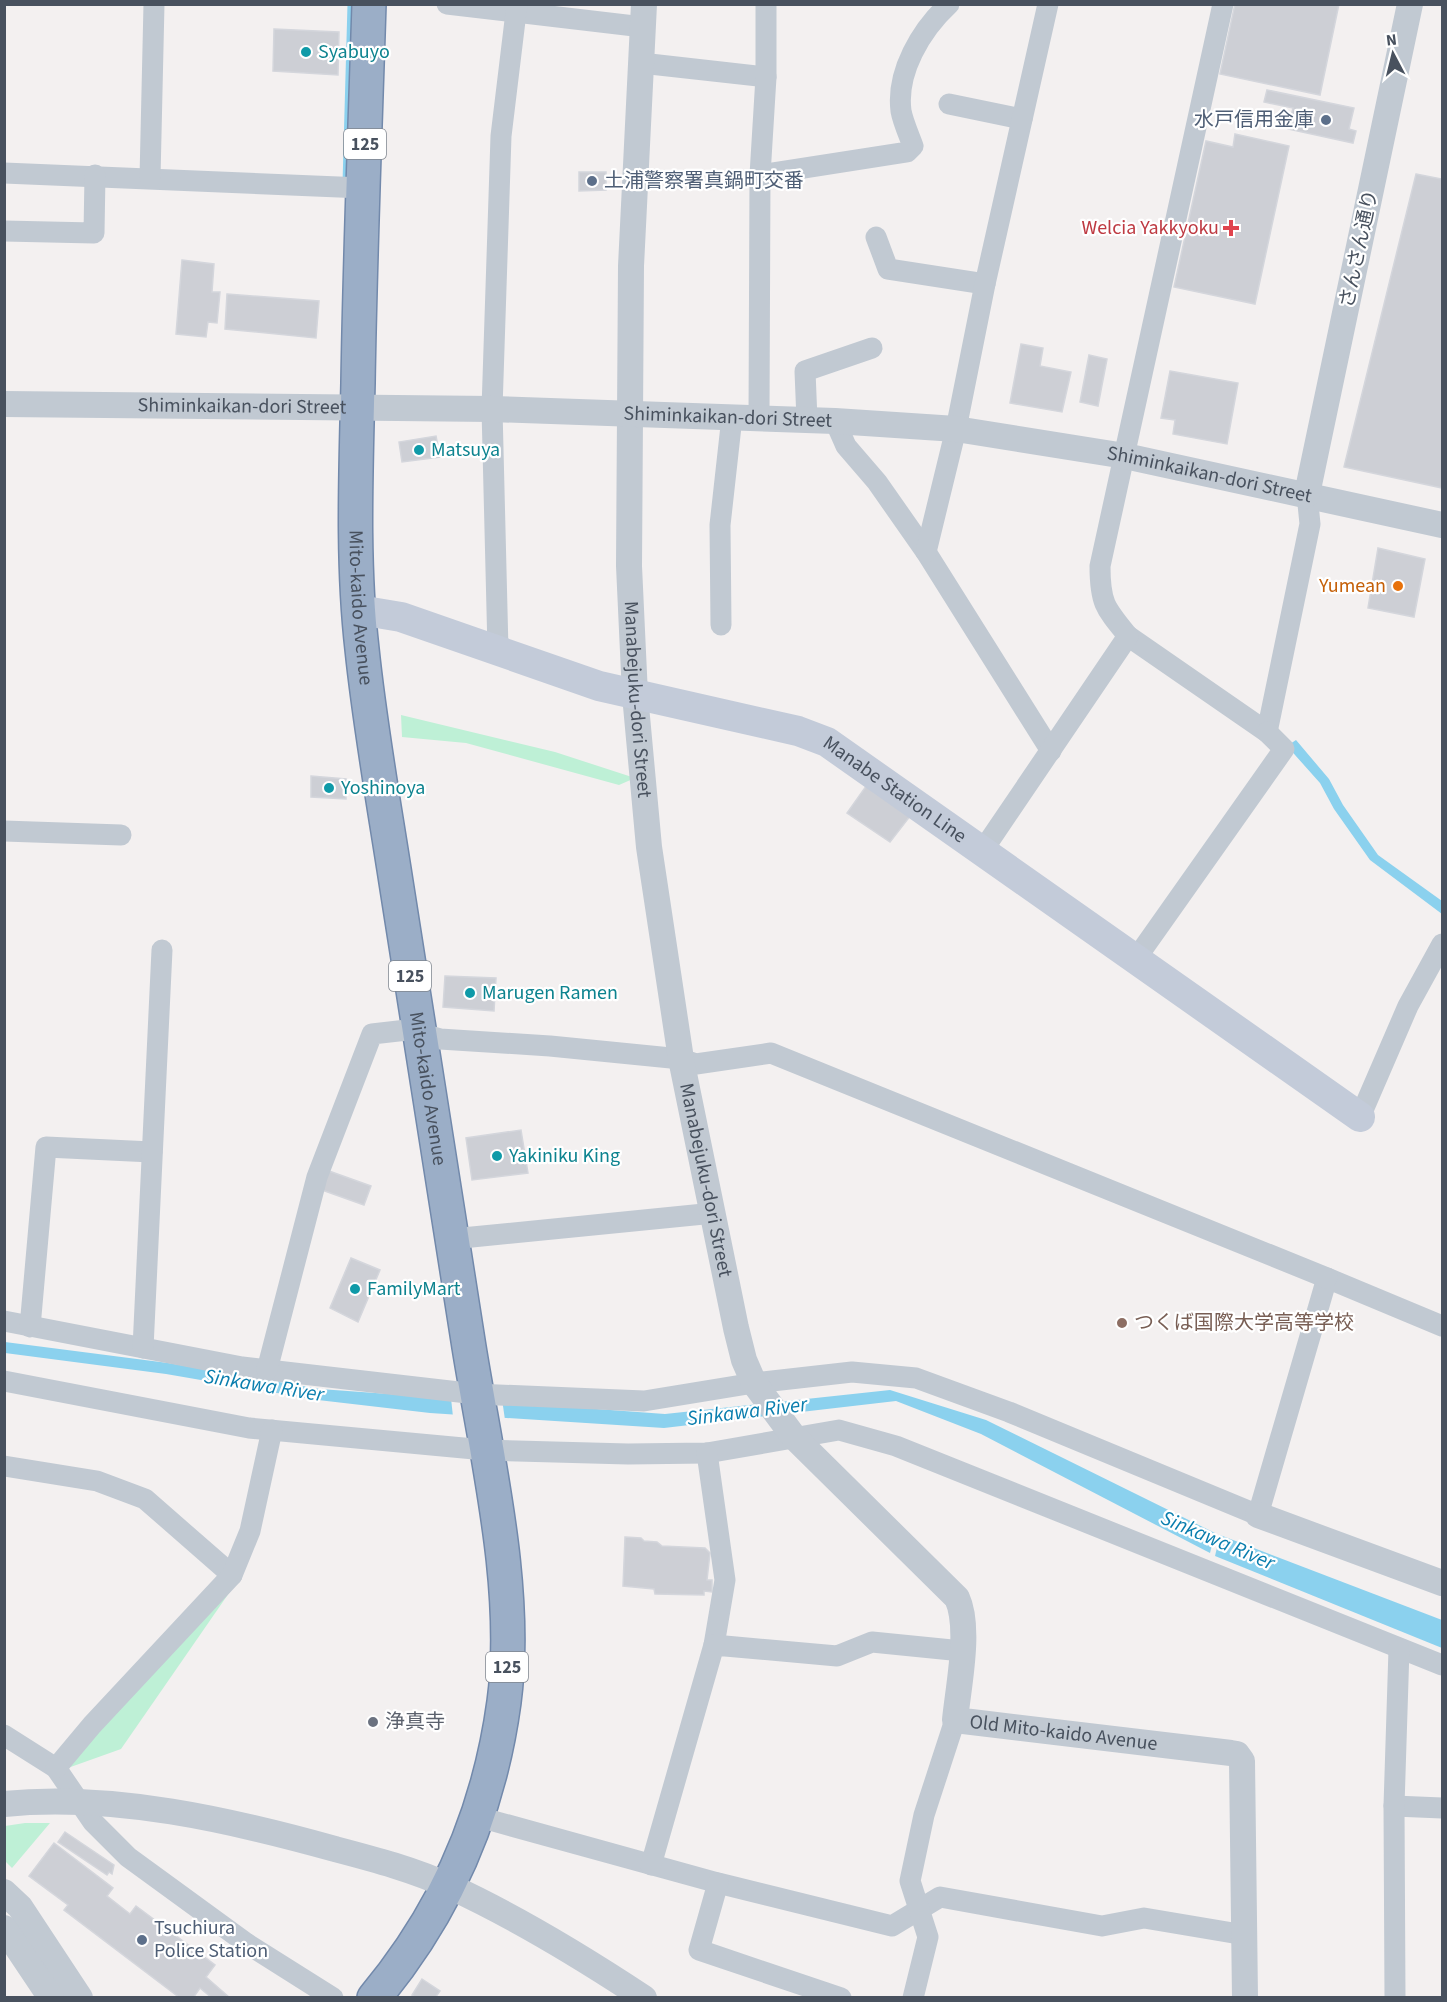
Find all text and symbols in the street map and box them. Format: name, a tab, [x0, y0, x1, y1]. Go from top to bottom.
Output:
north arrow	[1363, 24, 1423, 84]
text: N	[1385, 29, 1398, 52]
place label: Syabuyo	[318, 38, 390, 66]
marker: Syabuyo	[299, 45, 313, 59]
place label: 水戸信用金庫	[1194, 106, 1314, 134]
marker: 水戸信用金庫	[1319, 113, 1333, 127]
road number: 125	[344, 129, 386, 159]
place label: 土浦警察署真鍋町交番	[604, 167, 804, 195]
marker: 土浦警察署真鍋町交番	[585, 174, 599, 188]
street label: さんさん通り	[1333, 187, 1385, 311]
place label: Welcia Yakkyoku	[1081, 214, 1219, 242]
marker: Welcia Yakkyoku	[1224, 221, 1238, 235]
street label: Shiminkaikan-dori Street	[138, 391, 347, 422]
street label: Shiminkaikan-dori Street	[623, 400, 833, 435]
place label: Matsuya	[431, 436, 500, 464]
street label: Shiminkaikan-dori Street	[1105, 439, 1315, 510]
marker: Matsuya	[412, 443, 426, 457]
street label: Mito-kaido Avenue	[342, 530, 380, 687]
place label: Yumean	[1318, 572, 1386, 600]
marker: Yumean	[1391, 579, 1405, 593]
street label: Manabejuku-dori Street	[617, 600, 658, 799]
street label: Manabe Station Line	[817, 729, 972, 850]
place label: Yoshinoya	[340, 774, 425, 802]
marker: Yoshinoya	[322, 781, 336, 795]
road number: 125	[389, 961, 431, 991]
place label: Marugen Ramen	[482, 979, 618, 1007]
marker: Marugen Ramen	[463, 986, 477, 1000]
street label: Mito-kaido Avenue	[402, 1010, 454, 1168]
street label: Manabejuku-dori Street	[672, 1081, 739, 1280]
place label: Yakiniku King	[508, 1142, 620, 1170]
marker: Yakiniku King	[490, 1149, 504, 1163]
place label: FamilyMart	[367, 1275, 461, 1303]
marker: FamilyMart	[348, 1282, 362, 1296]
place label: つくば国際大学高等学校	[1134, 1309, 1354, 1337]
marker: つくば国際大学高等学校	[1115, 1316, 1129, 1330]
water label: Sinkawa River	[202, 1361, 327, 1409]
water label: Sinkawa River	[685, 1389, 810, 1433]
water label: Sinkawa River	[1156, 1503, 1280, 1578]
road number: 125	[486, 1652, 528, 1682]
place label: 浄真寺	[385, 1708, 445, 1736]
street label: Old Mito-kaido Avenue	[968, 1708, 1159, 1758]
marker: 浄真寺	[366, 1715, 380, 1729]
place label: Tsuchiura Police Station	[154, 1914, 268, 1965]
marker: Tsuchiura Police Station	[135, 1933, 149, 1947]

